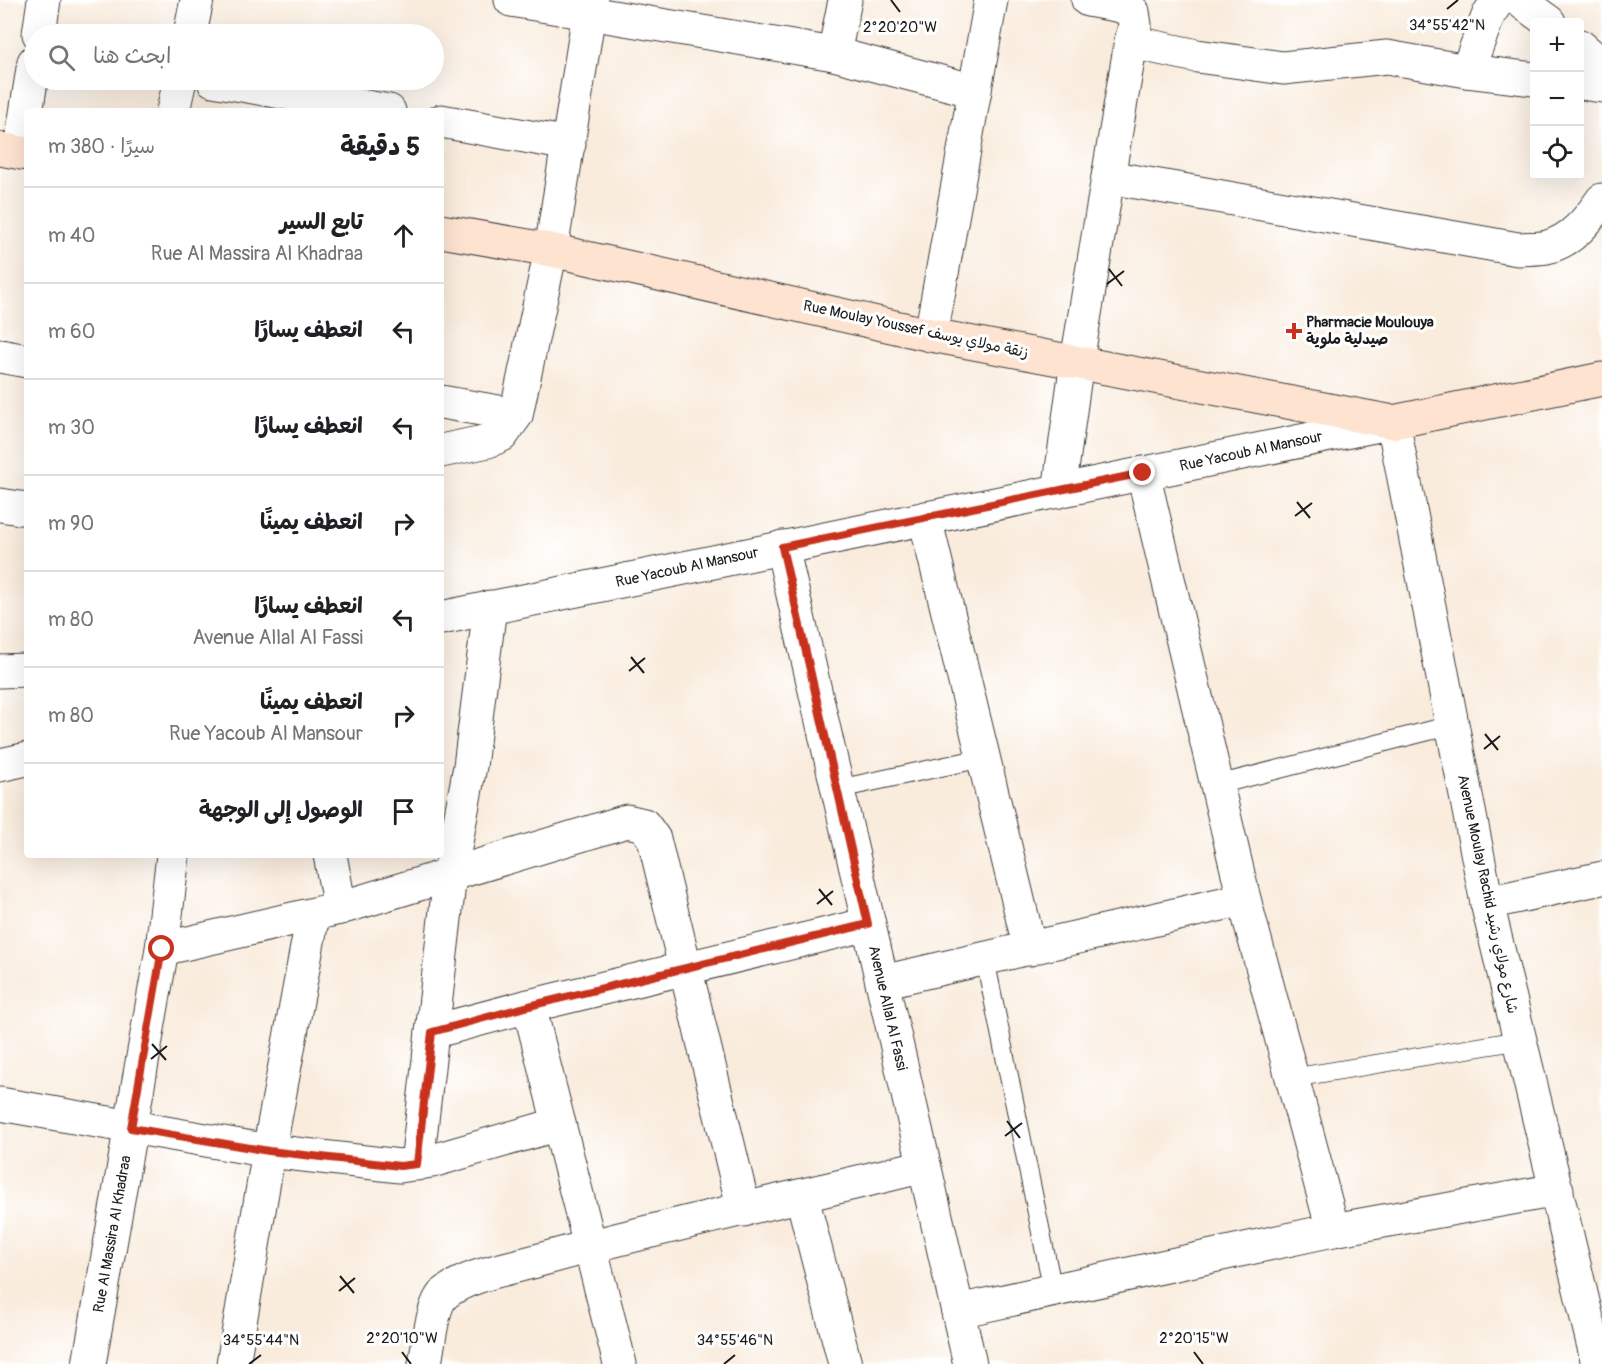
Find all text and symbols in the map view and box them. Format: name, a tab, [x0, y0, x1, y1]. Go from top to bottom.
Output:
text: 34°55'42"N	[1409, 16, 1485, 35]
text: 2°20'20"W	[863, 18, 937, 37]
map controls	[1530, 18, 1584, 180]
button: +	[1530, 18, 1584, 72]
search box	[24, 24, 444, 90]
icon: search	[45, 41, 78, 74]
text: ابحث هنا	[93, 42, 171, 70]
button: −	[1530, 72, 1584, 126]
button: locate	[1530, 126, 1584, 180]
text: 5 دقيقة	[340, 131, 420, 163]
text: سيرًا · 380 m	[48, 134, 155, 159]
text: تابع السير	[280, 208, 363, 236]
icon: ahead	[387, 219, 420, 252]
text: 40 m	[48, 223, 95, 248]
text: Rue Al Massira Al Khadraa	[151, 241, 363, 266]
street label: Rue Moulay Youssef زنقة مولاي يوسف	[801, 296, 1030, 364]
place label: Pharmacie Moulouya صيدلية ملوية	[1306, 313, 1434, 349]
icon: left	[387, 315, 420, 348]
text: انعطف يسارًا	[254, 316, 363, 344]
text: 60 m	[48, 319, 95, 344]
marker: Pharmacie Moulouya صيدلية ملوية	[1287, 324, 1301, 338]
icon: left	[387, 411, 420, 444]
text: انعطف يسارًا	[254, 412, 363, 440]
text: 30 m	[48, 415, 95, 440]
street label: Rue Yacoub Al Mansour	[1178, 427, 1325, 476]
route end	[1129, 459, 1155, 485]
icon: right	[387, 507, 420, 540]
text: انعطف يمينًا	[260, 508, 363, 536]
text: 90 m	[48, 511, 94, 536]
street label: Rue Yacoub Al Mansour	[614, 543, 761, 592]
text: انعطف يسارًا	[254, 592, 363, 620]
icon: left	[387, 603, 420, 636]
text: 80 m	[48, 607, 94, 632]
text: Avenue Allal Al Fassi	[193, 625, 363, 650]
text: انعطف يمينًا	[260, 688, 363, 716]
icon: right	[387, 699, 420, 732]
text: 80 m	[48, 703, 94, 728]
text: Rue Yacoub Al Mansour	[169, 721, 363, 746]
street label: Avenue Moulay Rachid شارع مولاي رشيد	[1452, 773, 1522, 1016]
icon: arrive	[387, 795, 420, 828]
text: الوصول إلى الوجهة	[199, 796, 363, 824]
route start	[148, 935, 174, 961]
street label: Avenue Allal Al Fassi	[864, 944, 911, 1073]
street label: Rue Al Massira Al Khadraa	[89, 1154, 136, 1314]
text: 2°20'10"W	[366, 1329, 438, 1348]
text: 2°20'15"W	[1159, 1329, 1229, 1348]
text: 34°55'44"N	[223, 1331, 299, 1350]
text: 34°55'46"N	[697, 1331, 773, 1350]

